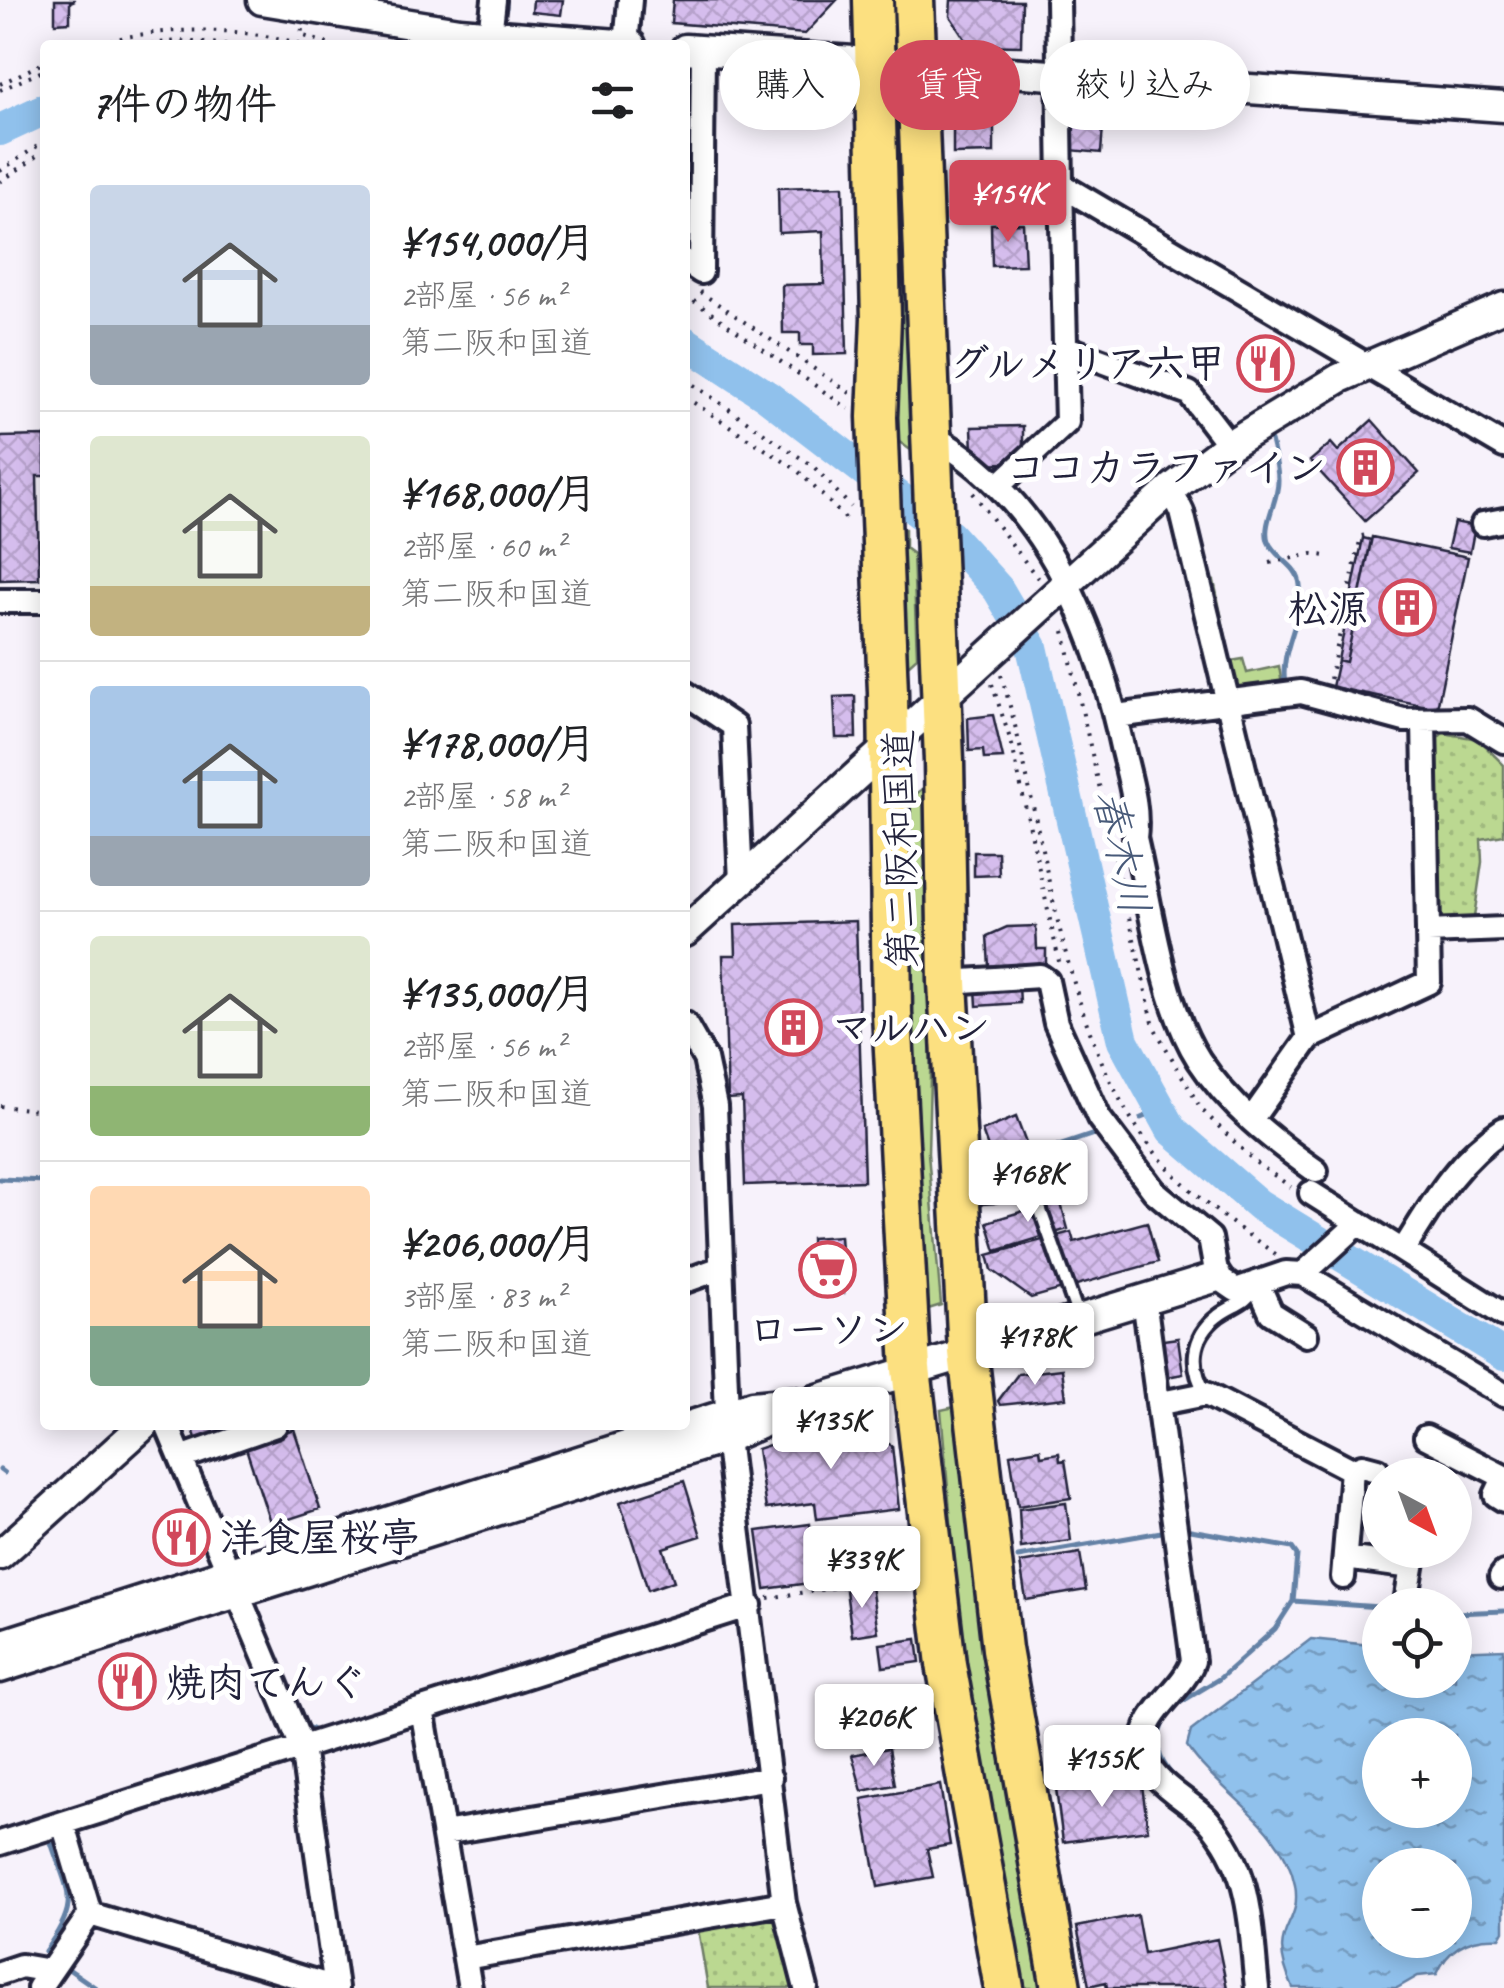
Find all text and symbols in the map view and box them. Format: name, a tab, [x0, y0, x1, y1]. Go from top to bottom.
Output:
chip: 購入	[720, 40, 860, 130]
chip: 賃貸	[880, 40, 1020, 130]
chip: 絞り込み	[1040, 40, 1250, 130]
icon: filters	[585, 73, 640, 128]
text: 7件の物件	[90, 78, 277, 131]
pin: ¥154K	[938, 160, 1078, 245]
text: ¥154K	[971, 172, 1045, 213]
text: ¥154,000/月	[400, 216, 596, 269]
icon: home	[170, 225, 290, 345]
text: 2部屋 · 56 m²	[400, 275, 565, 316]
text: 第二阪和国道	[400, 322, 592, 363]
restaurant icon: グルメリア六甲	[1235, 333, 1295, 393]
place label: グルメリア六甲	[949, 339, 1226, 389]
building icon: ココカラファイン	[1335, 437, 1395, 497]
place label: ココカラファイン	[1006, 443, 1326, 493]
text: ¥168,000/月	[400, 467, 597, 520]
icon: home	[170, 476, 290, 596]
text: 2部屋 · 60 m²	[400, 526, 565, 567]
text: 第二阪和国道	[400, 573, 592, 614]
building icon: 松源	[1377, 578, 1437, 638]
place label: 松源	[1288, 584, 1368, 634]
text: ¥178,000/月	[400, 717, 596, 770]
icon: home	[170, 726, 290, 846]
street label: 第二阪和国道	[874, 729, 928, 969]
text: 2部屋 · 58 m²	[400, 776, 565, 817]
water label: 春木川	[1082, 785, 1162, 920]
text: 第二阪和国道	[400, 823, 592, 864]
text: ¥135,000/月	[400, 967, 596, 1020]
icon: home	[170, 976, 290, 1096]
building icon: マルハン	[763, 997, 823, 1057]
place label: マルハン	[832, 1003, 990, 1053]
text: 2部屋 · 56 m²	[400, 1026, 565, 1067]
text: 第二阪和国道	[400, 1073, 592, 1114]
pin: ¥168K	[958, 1140, 1098, 1225]
text: ¥168K	[991, 1152, 1065, 1193]
text: ¥206,000/月	[400, 1217, 597, 1270]
icon: home	[170, 1226, 290, 1346]
supermarket icon: ローソン	[798, 1240, 858, 1300]
text: 3部屋 · 83 m²	[400, 1276, 565, 1317]
pin: ¥178K	[965, 1303, 1105, 1388]
place label: ローソン	[748, 1305, 908, 1355]
text: ¥178K	[998, 1315, 1072, 1356]
text: 第二阪和国道	[400, 1323, 592, 1364]
pin: ¥135K	[761, 1387, 901, 1472]
text: ¥135K	[794, 1399, 868, 1440]
north arrow	[1362, 1458, 1472, 1568]
map controls	[1362, 1458, 1472, 1958]
restaurant icon: 洋食屋桜亭	[151, 1507, 211, 1567]
place label: 洋食屋桜亭	[220, 1513, 420, 1563]
pin: ¥339K	[792, 1526, 932, 1611]
text: ¥339K	[825, 1538, 899, 1579]
button: locate	[1362, 1588, 1472, 1698]
restaurant icon: 焼肉てんぐ	[97, 1652, 157, 1712]
place label: 焼肉てんぐ	[166, 1658, 366, 1708]
pin: ¥206K	[804, 1684, 944, 1769]
text: ¥206K	[837, 1696, 911, 1737]
button: +	[1362, 1718, 1472, 1828]
pin: ¥155K	[1032, 1725, 1172, 1810]
text: ¥155K	[1066, 1737, 1138, 1778]
button: −	[1362, 1848, 1472, 1958]

